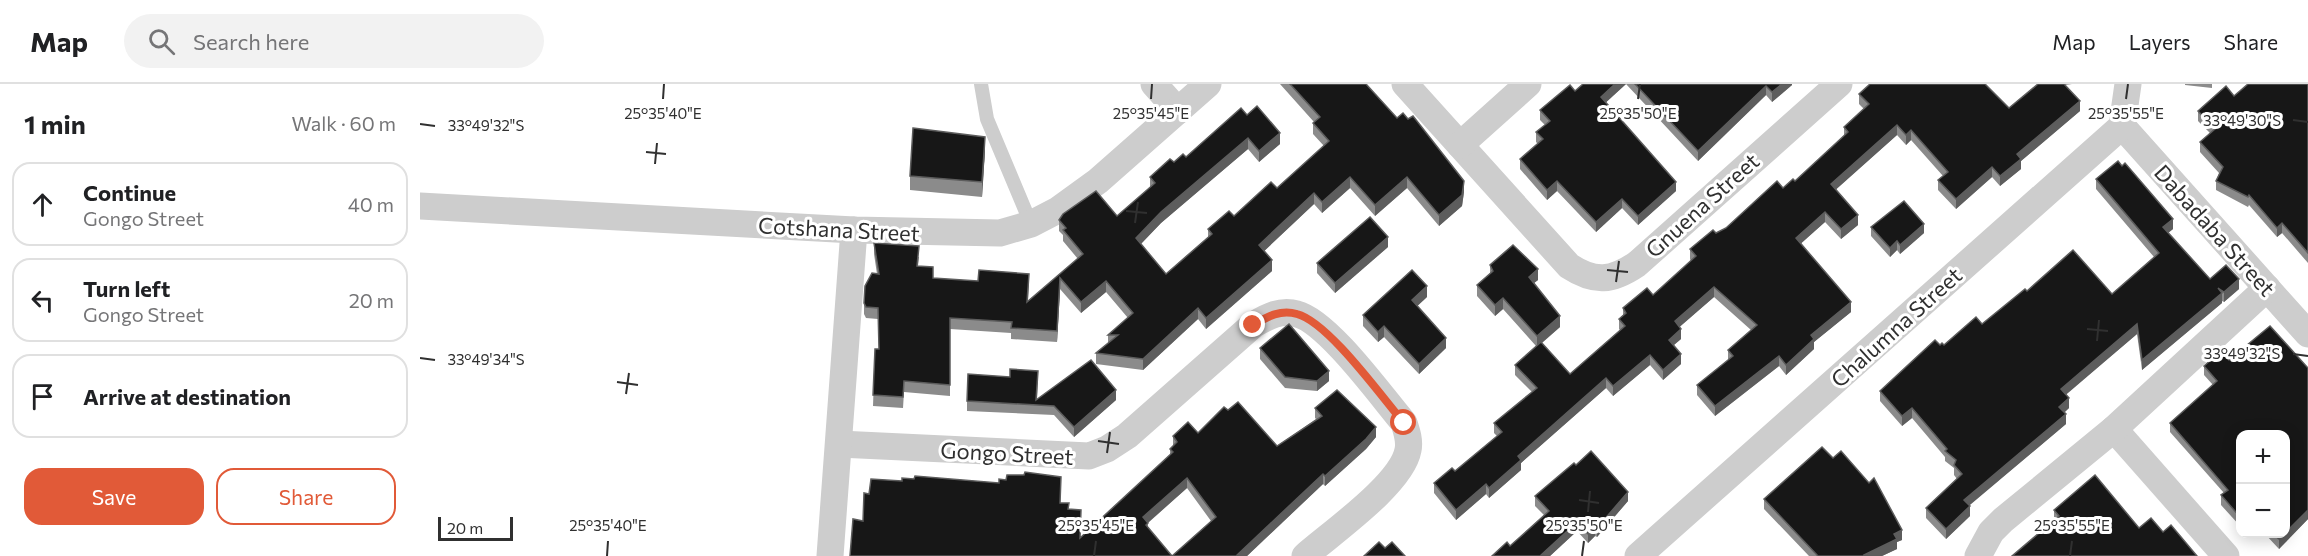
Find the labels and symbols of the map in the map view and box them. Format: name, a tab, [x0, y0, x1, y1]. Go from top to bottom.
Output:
text: 25°35'40"E	[624, 104, 702, 122]
text: 25°35'45"E	[1113, 104, 1189, 122]
text: 25°35'50"E	[1599, 104, 1677, 122]
text: 25°35'55"E	[2088, 104, 2164, 122]
text: 33°49'30"S	[2203, 111, 2281, 129]
text: 33°49'32"S	[448, 116, 524, 134]
street label: Gnuena Street	[1640, 147, 1764, 263]
street label: Dabadaba Street	[2149, 159, 2281, 301]
street label: Cotshana Street	[758, 211, 920, 247]
street label: Chalumna Street	[1825, 261, 1967, 393]
route end	[1239, 311, 1265, 337]
text: 33°49'32"S	[2204, 344, 2280, 362]
text: 33°49'34"S	[447, 350, 525, 368]
route start	[1390, 409, 1416, 435]
street label: Gongo Street	[940, 436, 1074, 470]
scale bar	[438, 514, 513, 542]
text: 25°35'40"E	[569, 516, 647, 534]
text: 25°35'45"E	[1058, 516, 1134, 534]
text: 25°35'50"E	[1545, 516, 1623, 534]
text: 25°35'55"E	[2034, 516, 2110, 534]

